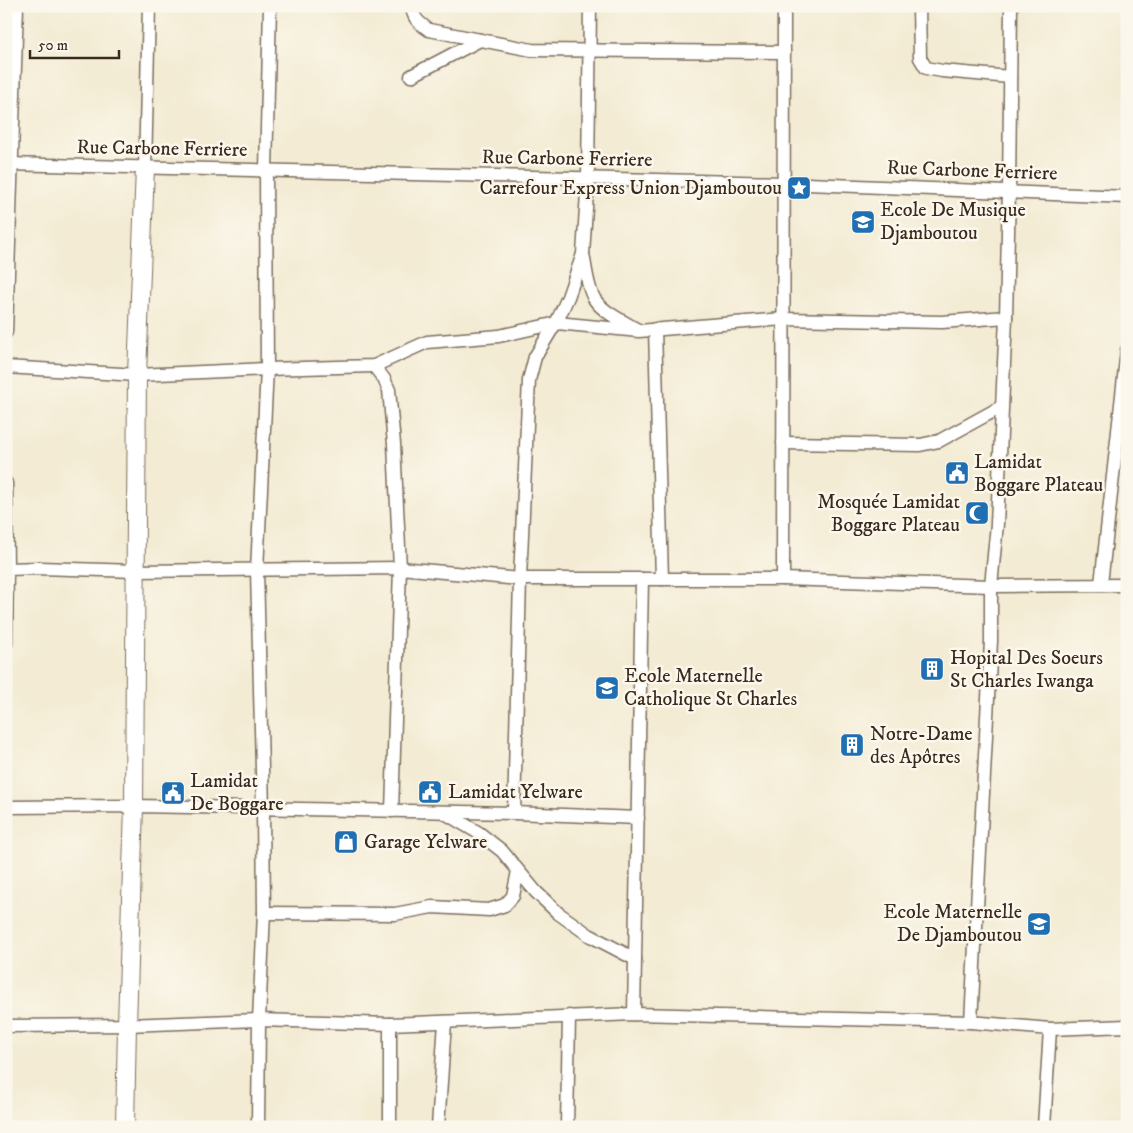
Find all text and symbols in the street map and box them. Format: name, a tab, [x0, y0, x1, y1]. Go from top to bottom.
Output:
scale bar	[30, 28, 119, 60]
text: 50 m	[38, 36, 68, 55]
street label: Rue Carbone Ferriere	[76, 135, 248, 163]
street label: Rue Carbone Ferriere	[481, 145, 653, 173]
street label: Rue Carbone Ferriere	[886, 156, 1058, 186]
place icon: Carrefour Express Union Djamboutou	[786, 175, 812, 201]
place label: Carrefour Express Union Djamboutou	[480, 176, 782, 201]
place label: Ecole De Musique Djamboutou	[880, 198, 1026, 246]
school or university icon: Ecole De Musique Djamboutou	[850, 209, 876, 235]
place label: Lamidat Boggare Plateau	[974, 450, 1103, 498]
public building icon: Lamidat Boggare Plateau	[944, 460, 970, 486]
place label: Mosquée Lamidat Boggare Plateau	[817, 490, 960, 538]
mosque icon: Mosquée Lamidat Boggare Plateau	[964, 500, 990, 526]
place label: Hopital Des Soeurs St Charles Iwanga	[950, 646, 1103, 694]
building icon: Hopital Des Soeurs St Charles Iwanga	[919, 656, 945, 682]
place label: Ecole Maternelle Catholique St Charles	[624, 664, 798, 712]
school or university icon: Ecole Maternelle Catholique St Charles	[594, 675, 620, 701]
place label: Notre-Dame des Apôtres	[870, 722, 973, 770]
building icon: Notre-Dame des Apôtres	[839, 732, 865, 758]
place label: Lamidat De Boggare	[190, 769, 284, 817]
public building icon: Lamidat Yelware	[417, 779, 443, 805]
public building icon: Lamidat De Boggare	[160, 780, 186, 806]
place label: Lamidat Yelware	[448, 780, 583, 805]
shop icon: Garage Yelware	[333, 829, 359, 855]
place label: Garage Yelware	[364, 830, 487, 855]
place label: Ecole Maternelle De Djamboutou	[883, 900, 1022, 948]
school or university icon: Ecole Maternelle De Djamboutou	[1026, 911, 1052, 937]

